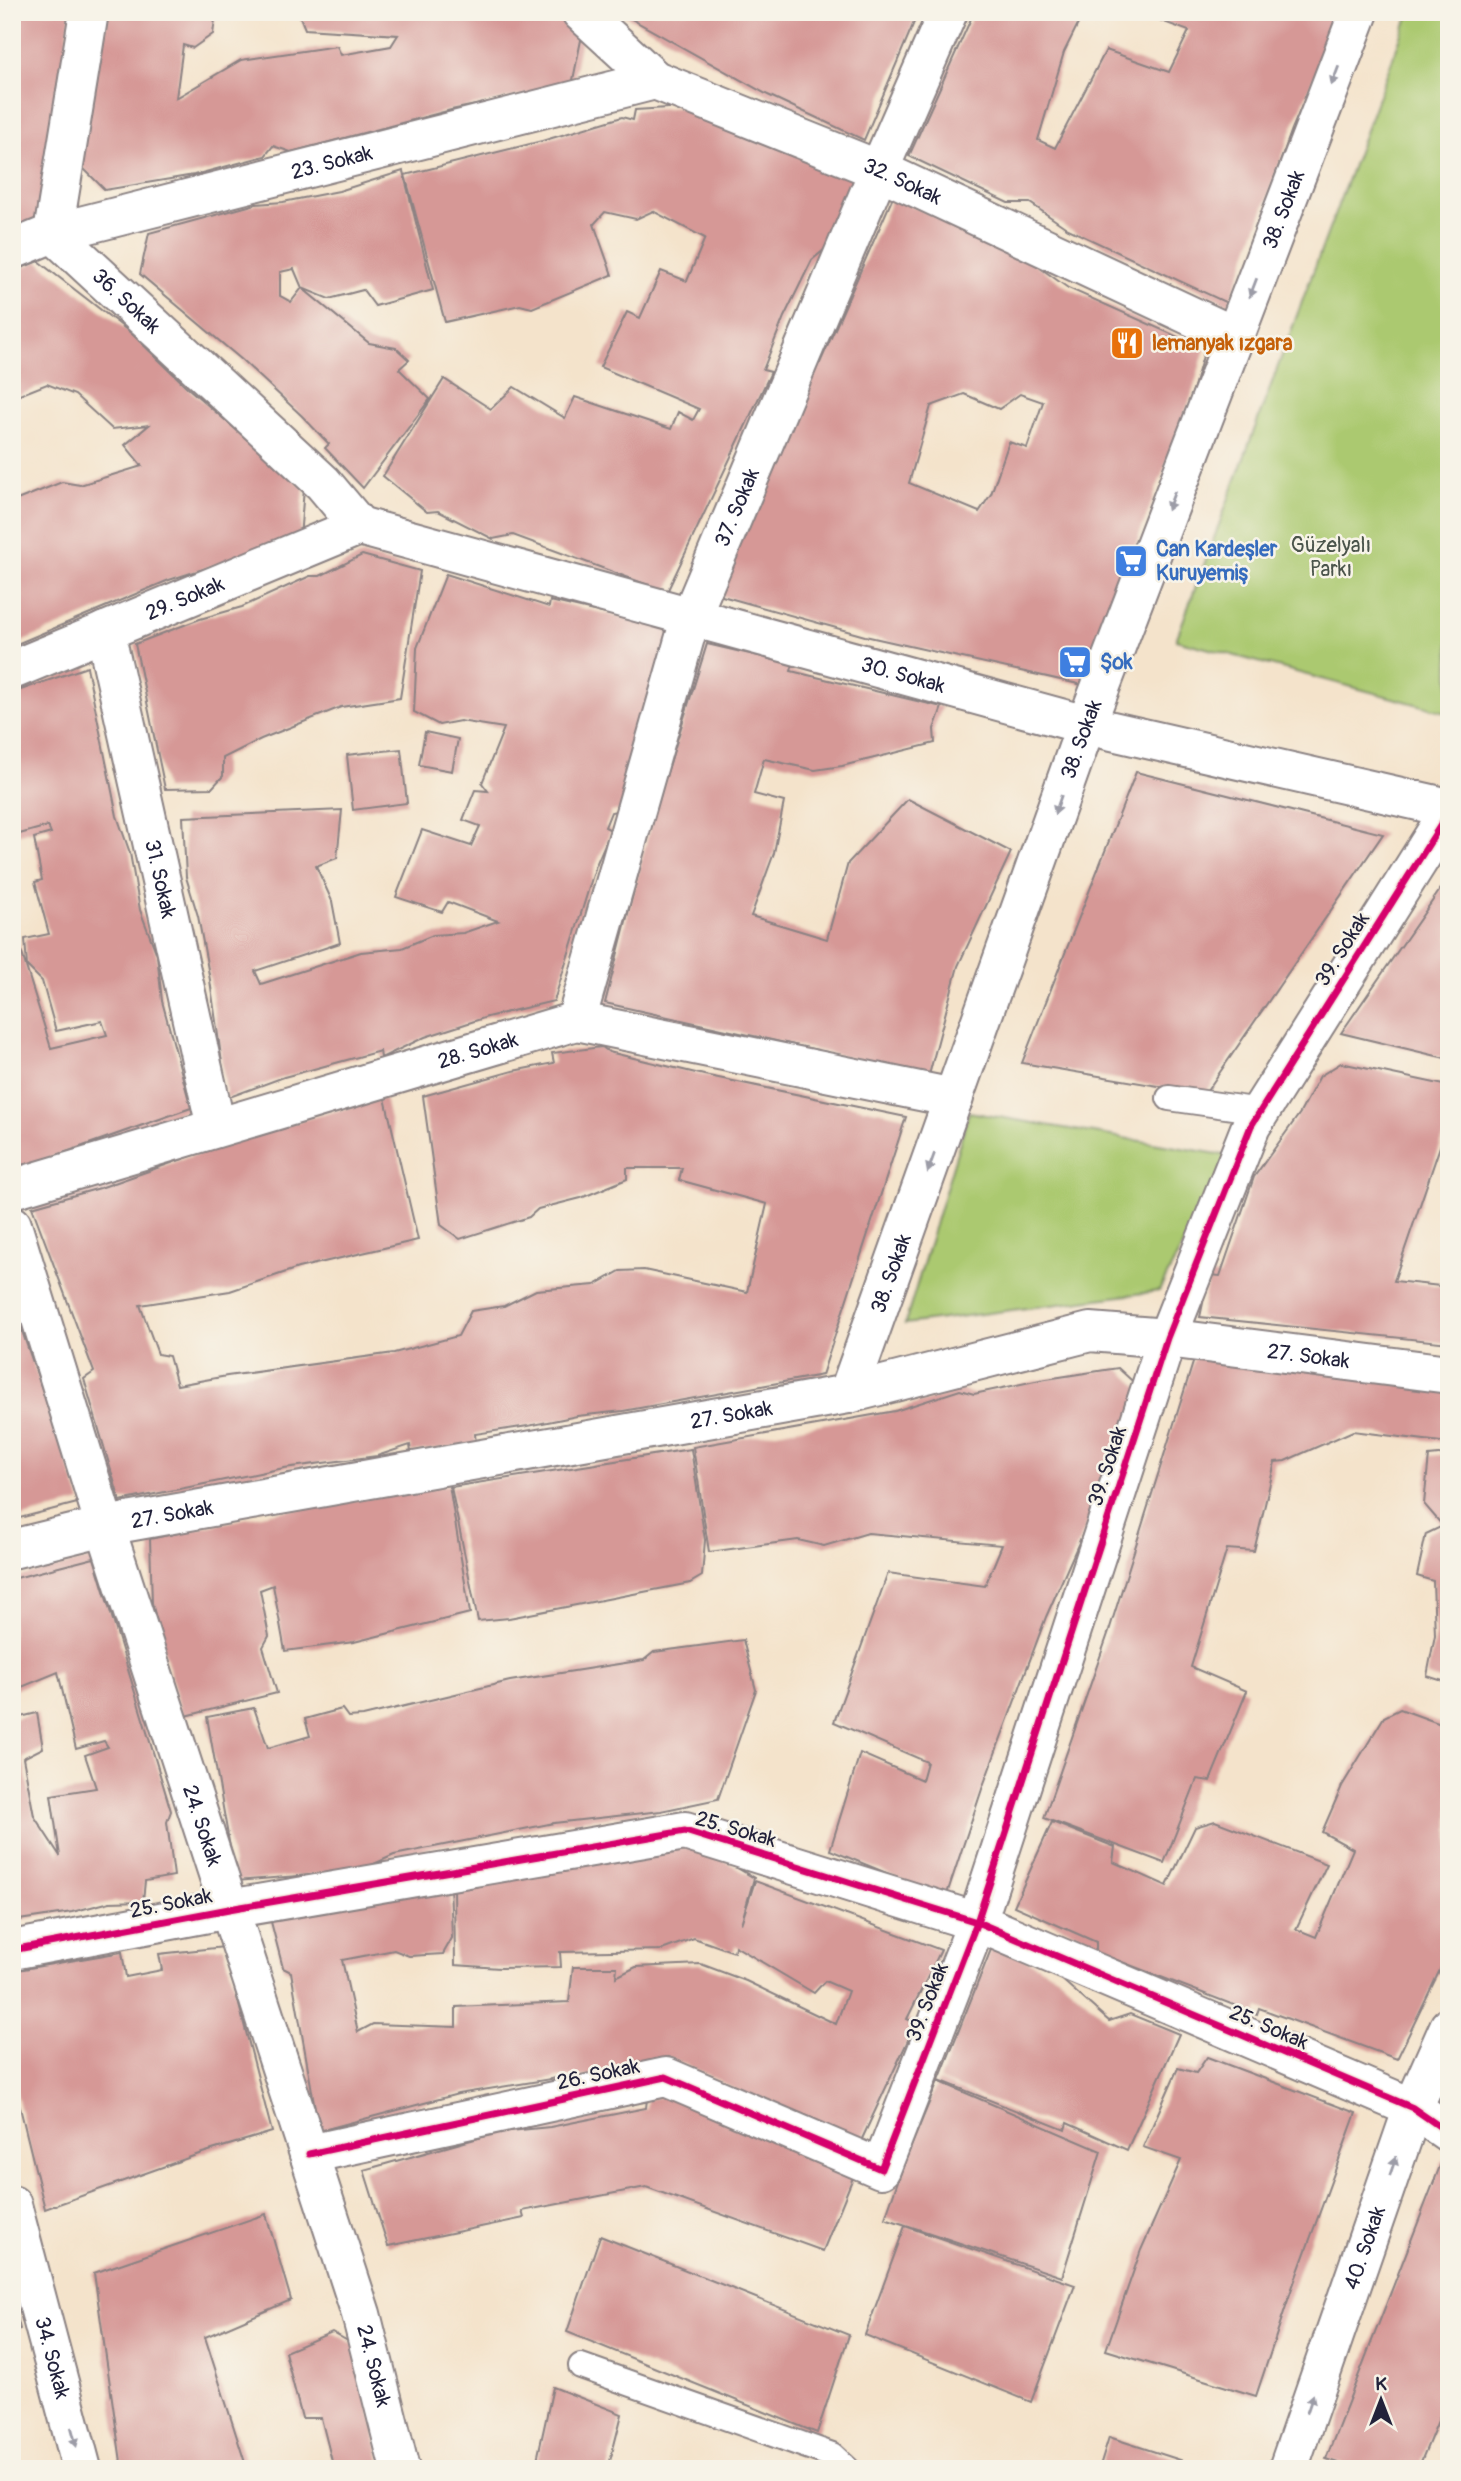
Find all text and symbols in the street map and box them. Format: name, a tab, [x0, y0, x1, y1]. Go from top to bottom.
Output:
one-way arrow	[1329, 65, 1340, 86]
street label: 23. Sokak	[288, 139, 376, 186]
street label: 32. Sokak	[859, 152, 946, 212]
street label: 38. Sokak	[1256, 166, 1311, 253]
street label: 36. Sokak	[86, 263, 166, 340]
one-way arrow	[1247, 278, 1258, 299]
restaurant icon: lemanyak ızgara	[1108, 324, 1146, 362]
place label: lemanyak ızgara	[1152, 330, 1293, 357]
street label: 37. Sokak	[709, 464, 766, 551]
one-way arrow	[1166, 490, 1177, 511]
park label: Güzelyalı Parkı	[1291, 532, 1371, 583]
place label: Can Kardeşler Kuruyemiş	[1156, 536, 1278, 587]
supermarket icon: Can Kardeşler Kuruyemiş	[1112, 542, 1150, 580]
street label: 29. Sokak	[142, 570, 228, 627]
supermarket icon: Şok	[1056, 643, 1094, 681]
place label: Şok	[1100, 649, 1133, 676]
street label: 30. Sokak	[858, 651, 948, 700]
street label: 38. Sokak	[1055, 696, 1108, 783]
one-way arrow	[1052, 795, 1063, 816]
street label: 31. Sokak	[138, 837, 182, 921]
street label: 39. Sokak	[1309, 907, 1376, 991]
street label: 28. Sokak	[435, 1026, 521, 1075]
one-way arrow	[925, 1152, 936, 1173]
street label: 38. Sokak	[865, 1230, 918, 1317]
street label: 27. Sokak	[1265, 1338, 1351, 1375]
street label: 27. Sokak	[688, 1395, 775, 1436]
street label: 39. Sokak	[1082, 1423, 1133, 1510]
street label: 27. Sokak	[129, 1494, 216, 1535]
street label: 24. Sokak	[176, 1782, 228, 1870]
street label: 25. Sokak	[692, 1805, 780, 1854]
street label: 25. Sokak	[128, 1882, 215, 1925]
street label: 39. Sokak	[900, 1959, 955, 2046]
street label: 25. Sokak	[1225, 1999, 1313, 2056]
street label: 26. Sokak	[554, 2053, 642, 2096]
one-way arrow	[1388, 2156, 1399, 2177]
street label: 40. Sokak	[1338, 2203, 1392, 2293]
street label: 34. Sokak	[28, 2314, 76, 2402]
street label: 24. Sokak	[350, 2322, 397, 2410]
north arrow	[1346, 2366, 1416, 2436]
text: K	[1375, 2372, 1387, 2396]
one-way arrow	[1305, 2394, 1316, 2415]
one-way arrow	[69, 2426, 80, 2448]

